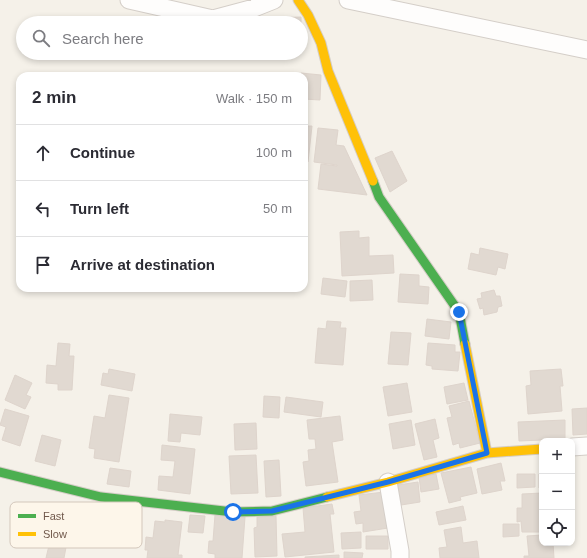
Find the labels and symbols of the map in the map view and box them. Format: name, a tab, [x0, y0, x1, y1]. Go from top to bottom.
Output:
route end	[450, 303, 468, 321]
legend	[10, 502, 142, 548]
route start	[224, 503, 242, 521]
text: Fast	[43, 510, 64, 522]
text: Slow	[43, 528, 67, 540]

